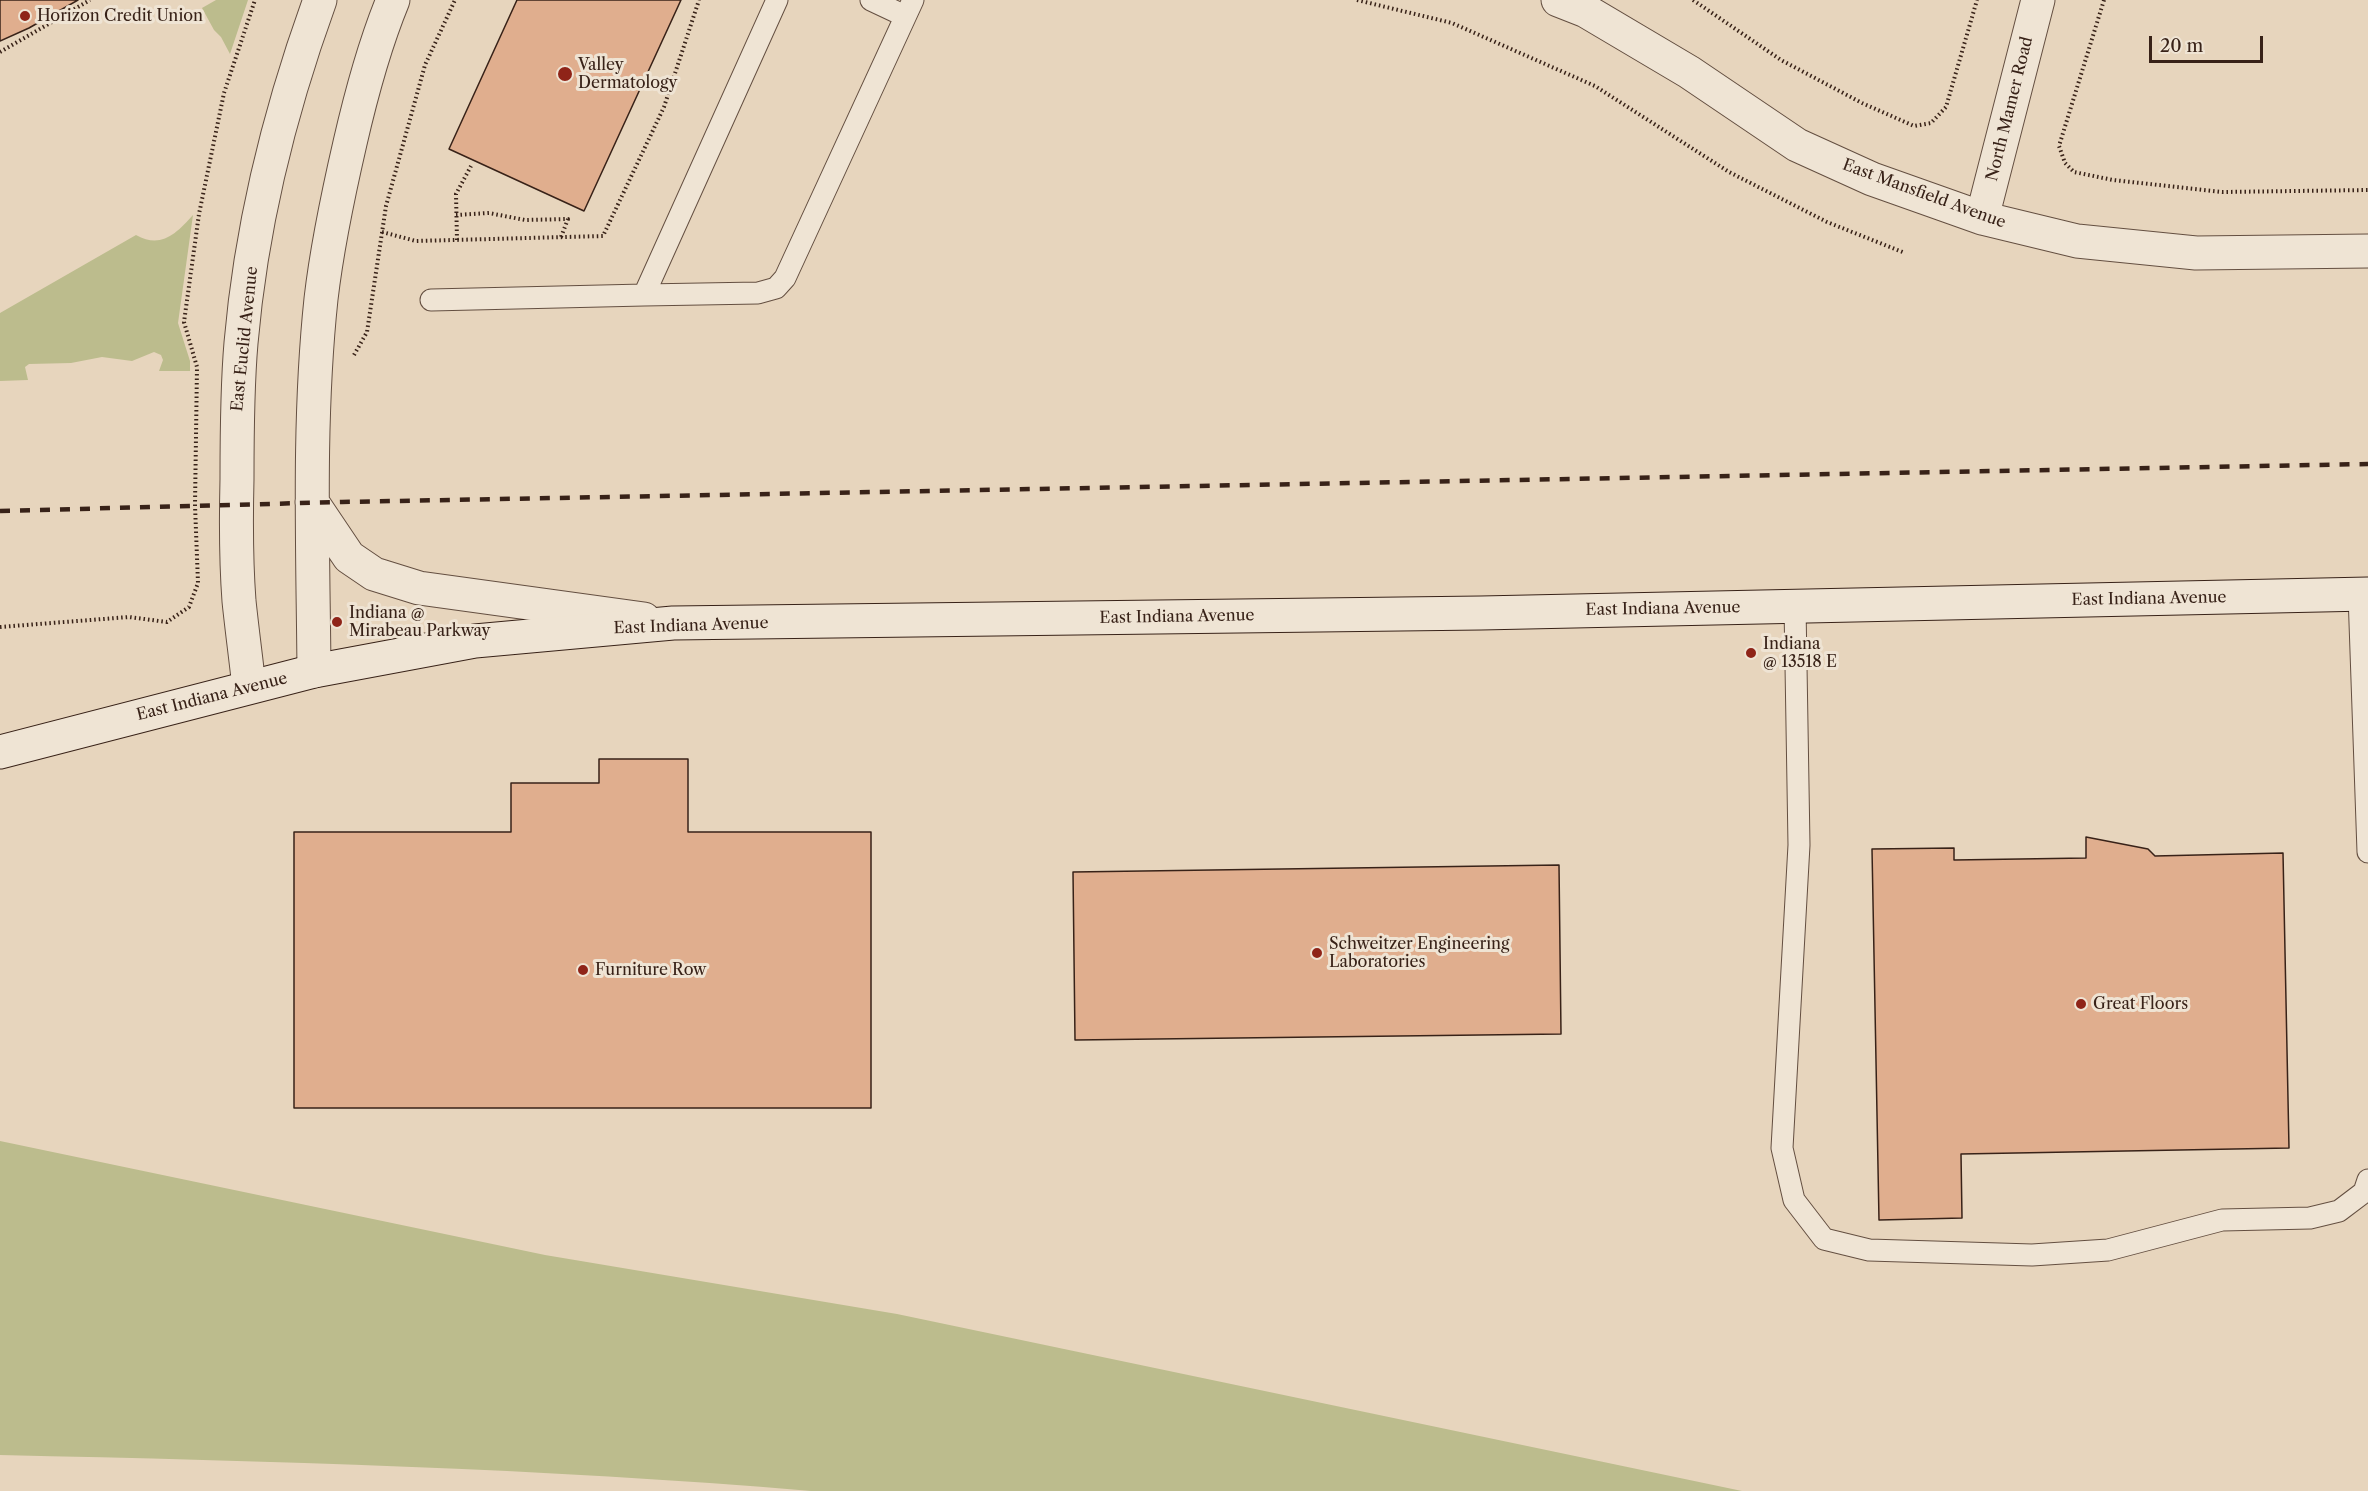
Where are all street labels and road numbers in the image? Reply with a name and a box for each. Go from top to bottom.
street label: North Mamer Road [1983,35,2037,183]
street label: East Mansfield Avenue [1840,155,2008,233]
street label: East Euclid Avenue [228,265,262,413]
street label: East Indiana Avenue [2071,588,2227,610]
street label: East Indiana Avenue [1585,598,1741,620]
street label: East Indiana Avenue [1099,606,1255,628]
street label: East Indiana Avenue [613,614,769,638]
street label: East Indiana Avenue [135,669,289,725]

